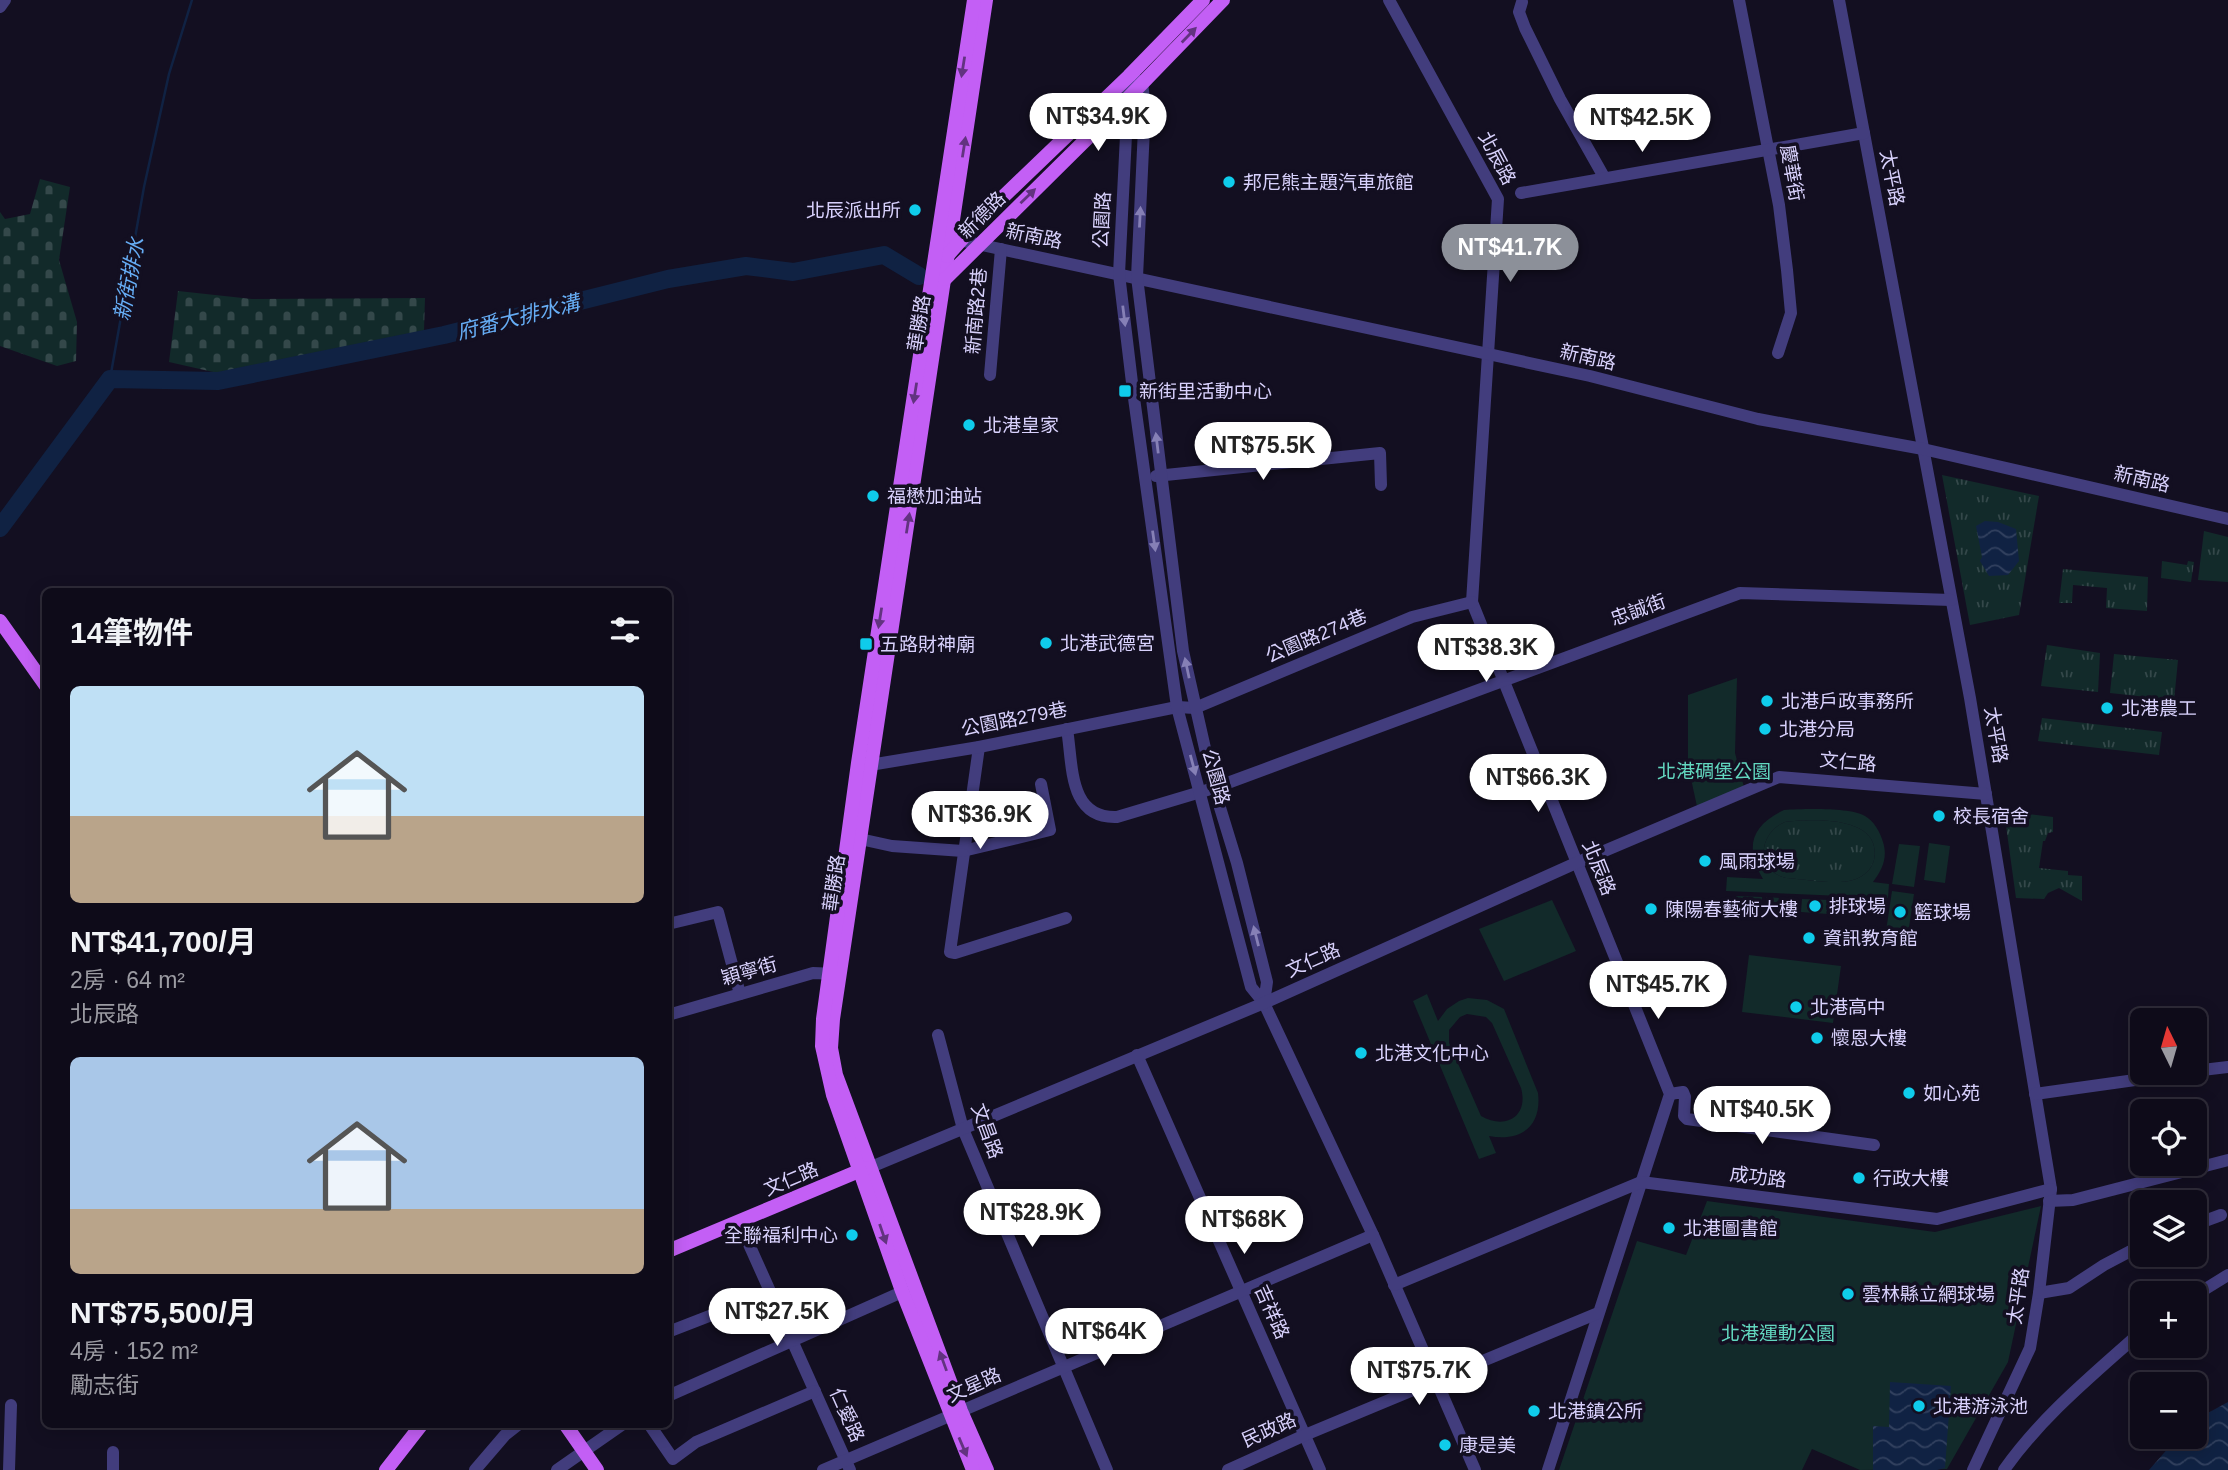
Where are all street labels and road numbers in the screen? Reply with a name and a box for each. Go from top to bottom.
street label: 北辰路 [1474,128,1520,188]
street label: 慶華街 [1777,143,1807,203]
street label: 太平路 [1876,148,1908,208]
street label: 新德路 [954,187,1010,243]
street label: 公園路 [1090,191,1114,249]
street label: 新南路 [1004,220,1064,252]
street label: 新南路2巷 [962,267,990,355]
street label: 華勝路 [904,293,934,353]
street label: 新南路 [1558,340,1618,374]
street label: 新南路 [2112,462,2172,496]
street label: 忠誠街 [1608,590,1668,630]
street label: 公園路274巷 [1262,605,1370,667]
street label: 公園路279巷 [959,698,1069,740]
street label: 太平路 [1981,705,2011,765]
street label: 公園路 [1198,747,1234,807]
street label: 文仁路 [1819,749,1877,775]
street label: 北辰路 [1579,838,1619,898]
street label: 華勝路 [820,853,848,913]
street label: 文仁路 [1283,939,1343,981]
street label: 穎寧街 [719,953,779,989]
street label: 文昌路 [967,1101,1007,1161]
street label: 文仁路 [761,1158,821,1200]
street label: 成功路 [1728,1163,1788,1191]
street label: 太平路 [2004,1266,2032,1326]
street label: 吉祥路 [1251,1282,1293,1342]
street label: 文星路 [944,1364,1004,1406]
street label: 仁愛路 [826,1385,868,1445]
street label: 民政路 [1239,1409,1299,1451]

